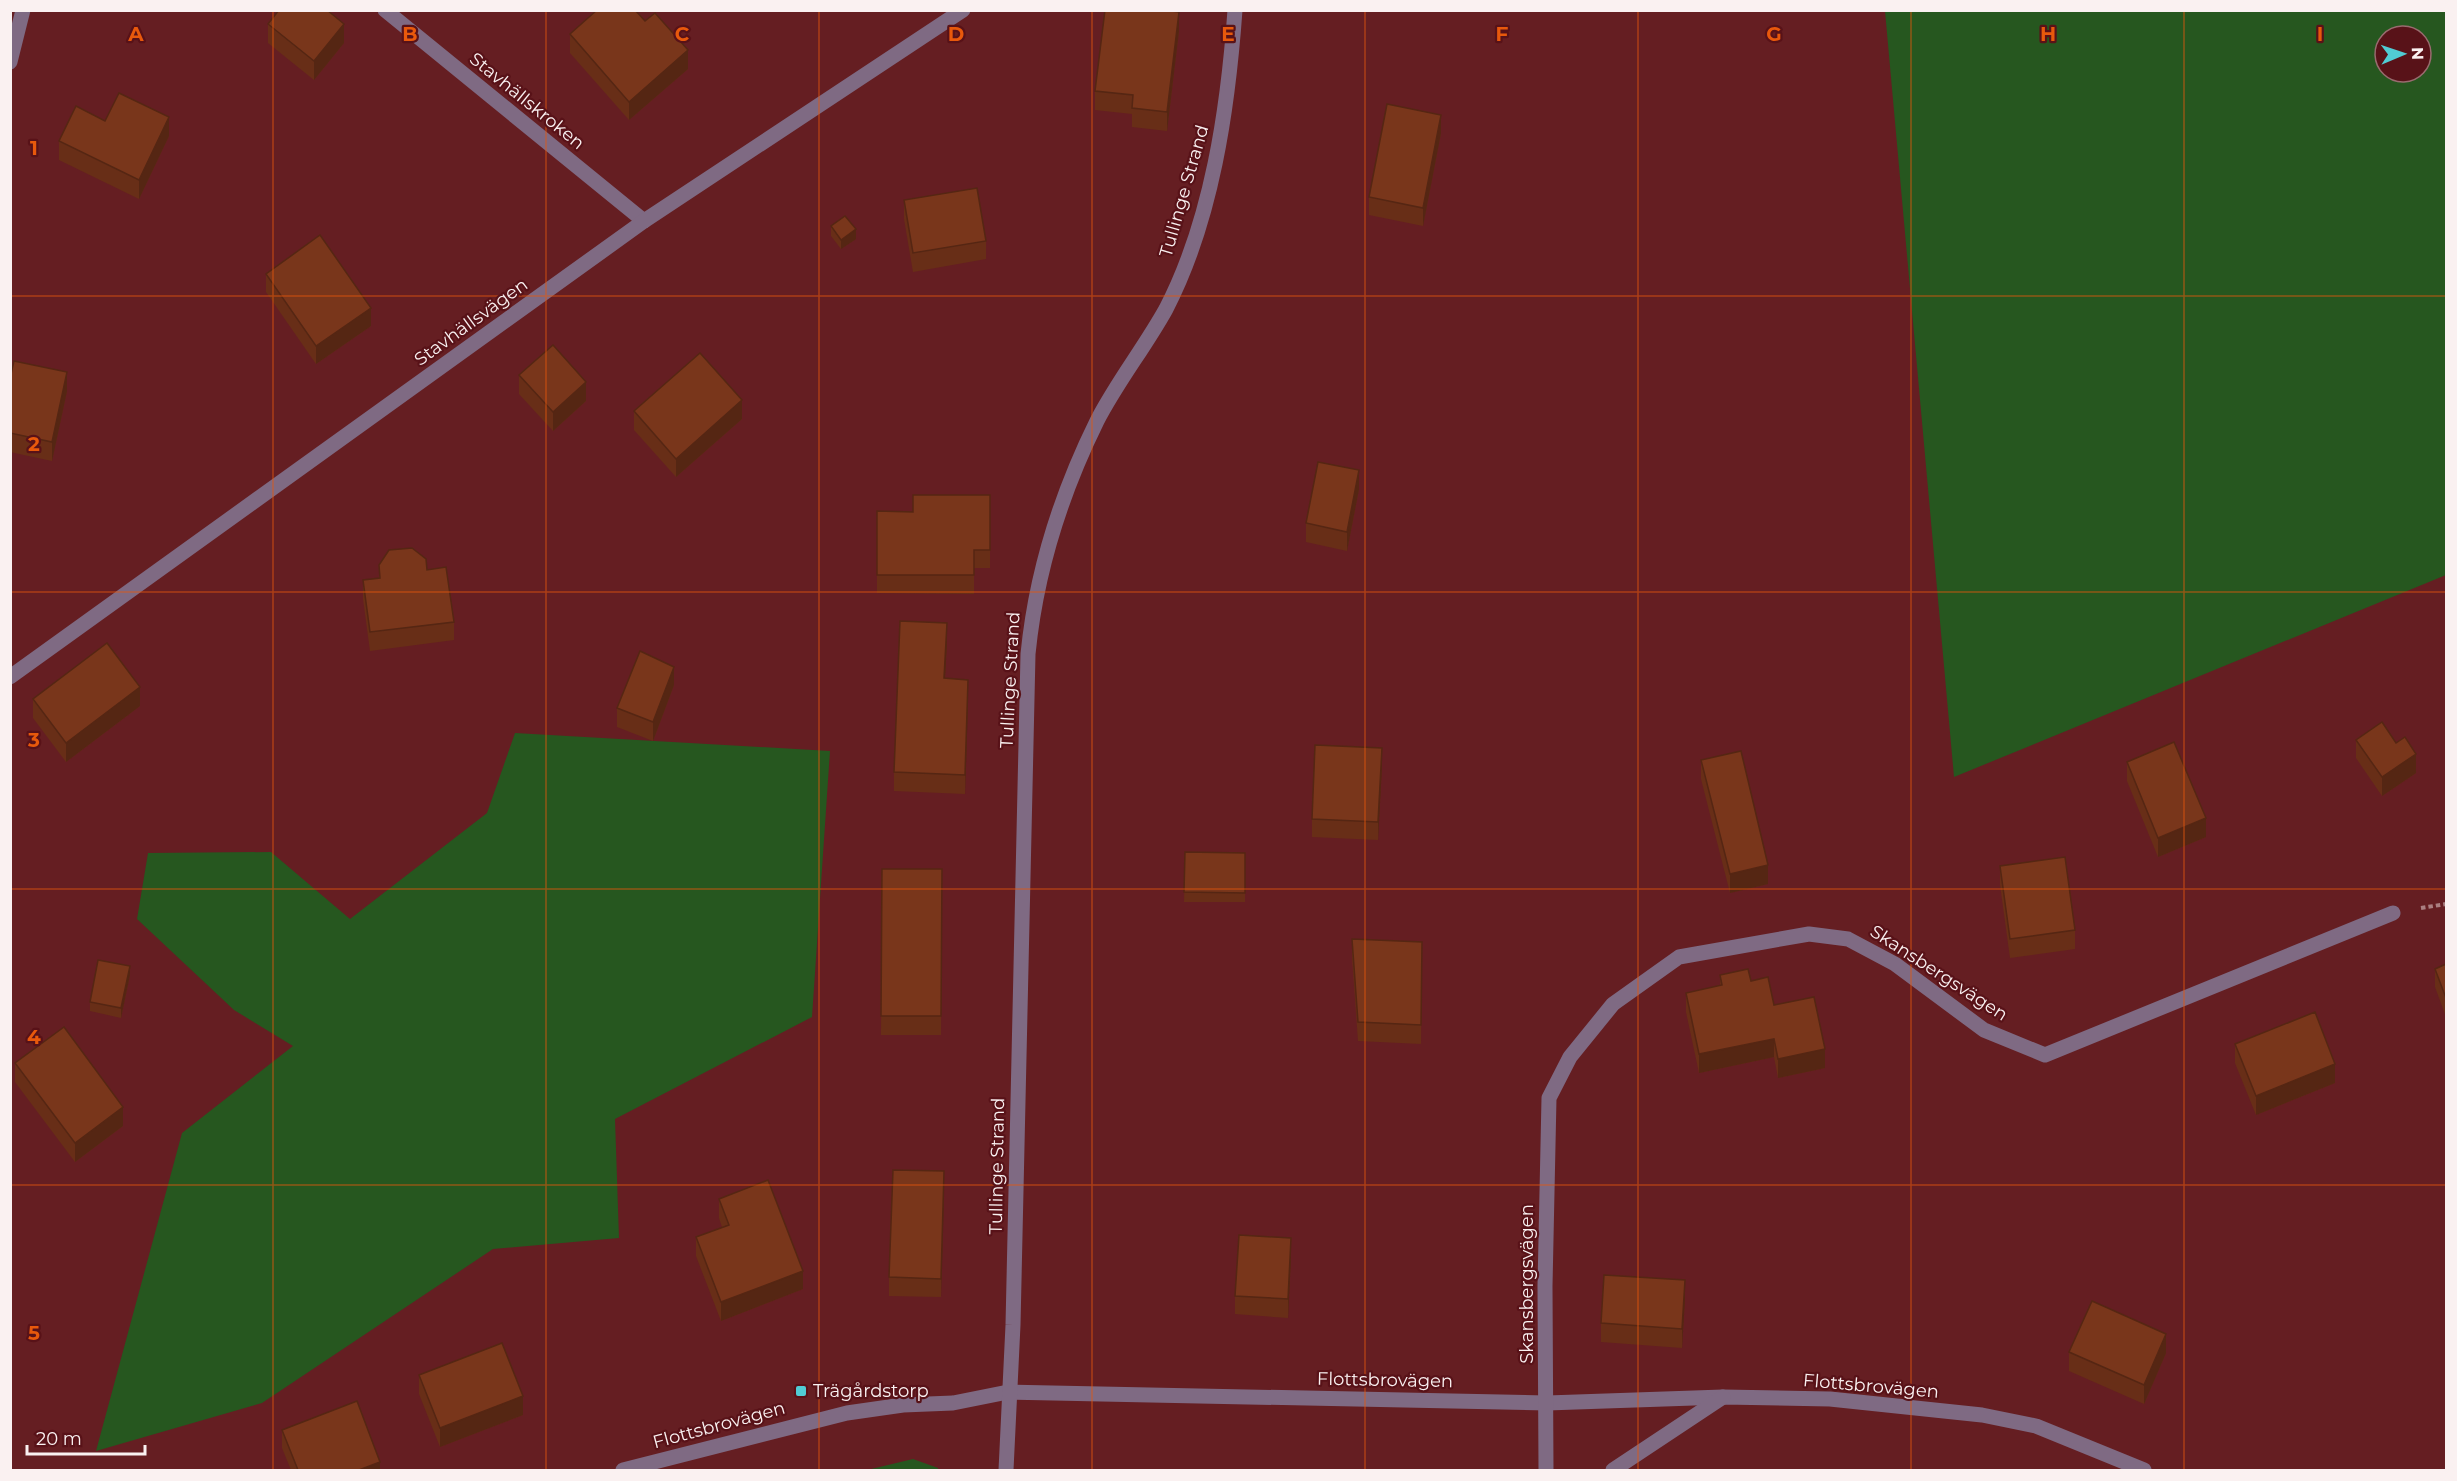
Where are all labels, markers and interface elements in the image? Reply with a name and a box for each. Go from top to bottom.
text: A [127,22,144,46]
text: B [402,22,418,46]
text: C [675,22,690,46]
text: D [948,22,964,46]
text: E [1221,22,1235,46]
text: F [1496,22,1509,46]
text: G [1766,22,1782,46]
text: H [2040,22,2056,46]
text: I [2317,22,2323,46]
north arrow [2373,24,2433,84]
text: N [2408,47,2427,60]
street label: Stavhällskroken [465,48,589,154]
street label: Tullinge Strand [1155,122,1213,260]
text: 1 [30,136,38,160]
street label: Stavhällsvägen [410,274,532,370]
text: 2 [28,432,40,456]
street label: Tullinge Strand [995,611,1025,749]
text: 3 [27,728,40,752]
street label: Skansbergsvägen [1866,920,2012,1026]
text: 4 [27,1025,41,1049]
street label: Tullinge Strand [985,1097,1009,1235]
street label: Skansbergsvägen [1516,1204,1538,1364]
text: 5 [28,1321,40,1345]
street label: Flottsbrovägen [1317,1368,1453,1392]
street label: Flottsbrovägen [1802,1369,1940,1403]
place label: Trägårdstorp [813,1380,929,1402]
marker: Trägårdstorp [794,1384,808,1398]
street label: Flottsbrovägen [650,1397,788,1453]
scale bar [27,1418,146,1456]
text: 20 m [36,1428,82,1450]

